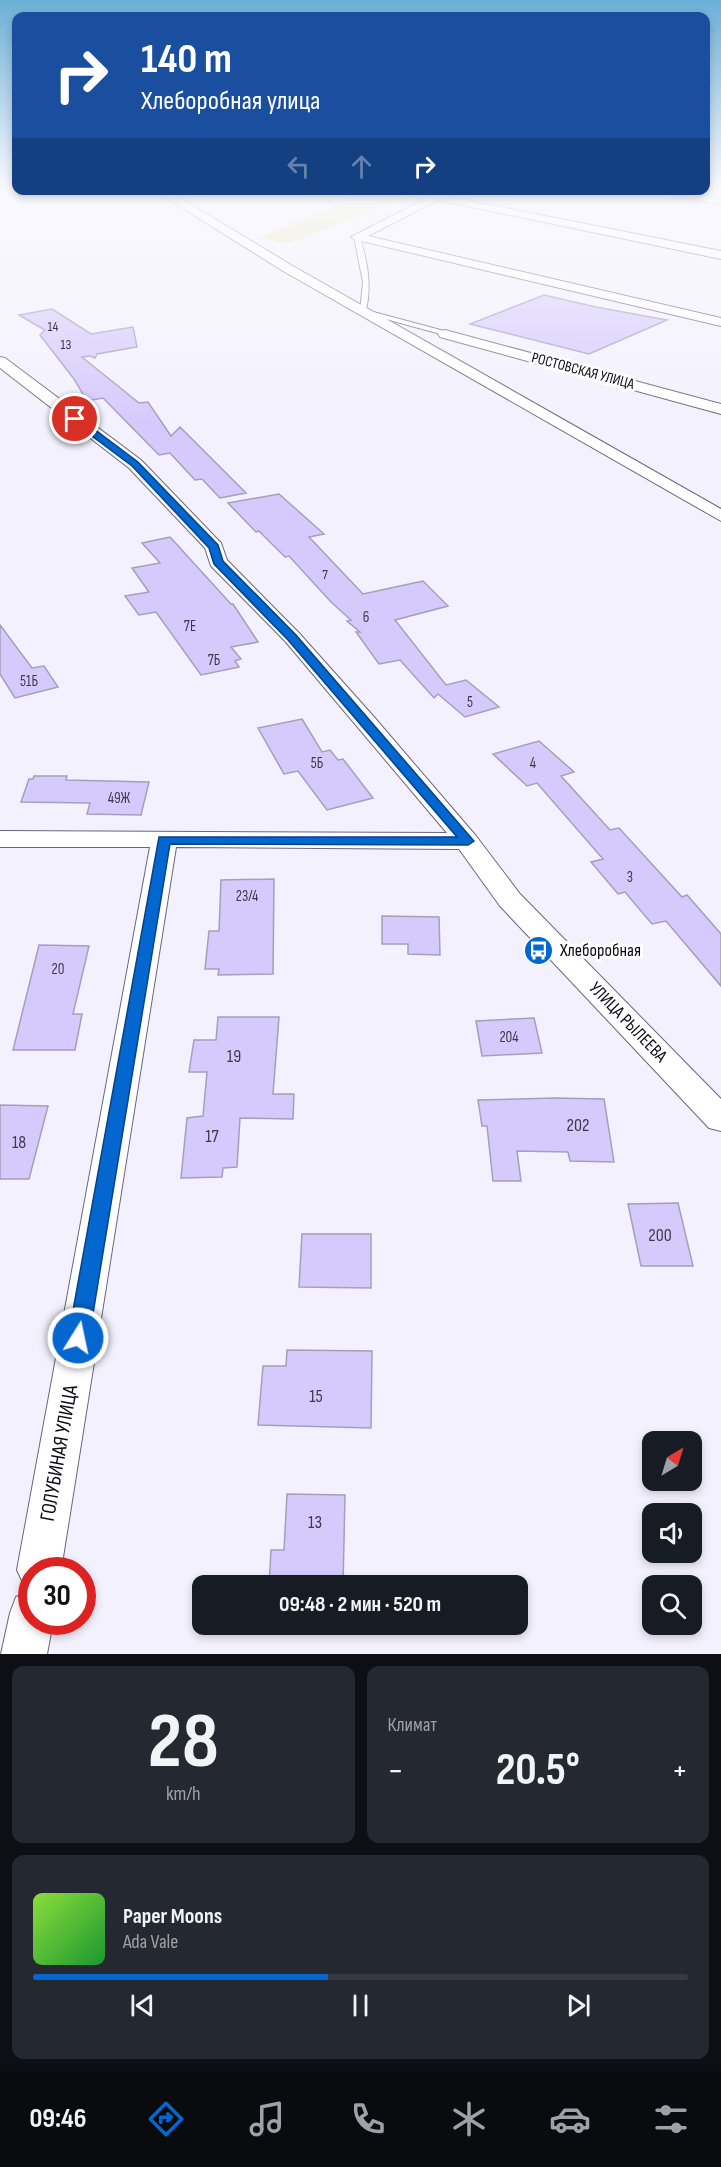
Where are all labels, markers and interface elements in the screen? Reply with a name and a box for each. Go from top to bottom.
text: 140 m [141,34,232,85]
icon: right [42,36,120,114]
text: Хлеборобная улица [141,85,320,117]
icon: left [282,150,315,183]
icon: ahead [345,150,378,183]
icon: right [408,150,441,183]
house number: 14 [48,318,59,335]
house number: 13 [61,336,72,353]
street label: РОСТОВСКАЯ УЛИЦА [530,348,637,394]
pin [49,393,100,444]
icon: arrive [58,402,91,435]
house number: 7 [322,566,328,583]
house number: 6 [363,608,369,627]
house number: 7Е [184,617,196,636]
house number: 7Б [208,651,221,670]
house number: 51Б [20,672,38,691]
house number: 5 [467,693,473,712]
house number: 5Б [311,754,324,773]
house number: 4 [530,754,536,773]
house number: 49Ж [108,789,131,808]
house number: 3 [627,868,633,887]
house number: 23/4 [236,887,258,906]
bus stop icon: Хлеборобная [523,934,555,966]
place label: Хлеборобная [559,940,641,961]
house number: 20 [52,960,64,979]
street label: УЛИЦА РЫЛЕЕВА [585,978,672,1067]
house number: 204 [499,1028,519,1047]
house number: 19 [227,1046,241,1067]
house number: 202 [567,1115,589,1136]
house number: 17 [205,1126,220,1147]
house number: 18 [12,1132,26,1153]
house number: 200 [648,1225,672,1246]
position arrow [46,1306,110,1370]
street label: ГОЛУБИНАЯ УЛИЦА [35,1382,83,1523]
house number: 15 [309,1386,323,1407]
north arrow [642,1431,702,1491]
map controls [642,1431,702,1635]
button: sound [642,1503,702,1563]
house number: 13 [308,1512,322,1533]
speed limit sign: 30 [18,1557,96,1635]
button: search [642,1575,702,1635]
text: 09:48 · 2 мин · 520 m [279,1591,441,1618]
text: 28 [148,1696,219,1789]
text: Климат [388,1713,437,1737]
text: 20.5° [496,1743,580,1798]
text: − [388,1751,404,1791]
text: + [672,1751,688,1791]
text: km/h [166,1782,201,1806]
text: Paper Moons [123,1903,222,1930]
text: Ada Vale [123,1930,178,1954]
icon: previous [126,1989,159,2022]
icon: pause [344,1989,377,2022]
icon: next [562,1989,595,2022]
icon: directions [145,2098,187,2140]
icon: music [246,2098,288,2140]
icon: phone [347,2098,389,2140]
icon: climate [448,2098,490,2140]
icon: car [549,2098,591,2140]
icon: filters [650,2098,692,2140]
text: 09:46 [29,2103,86,2135]

